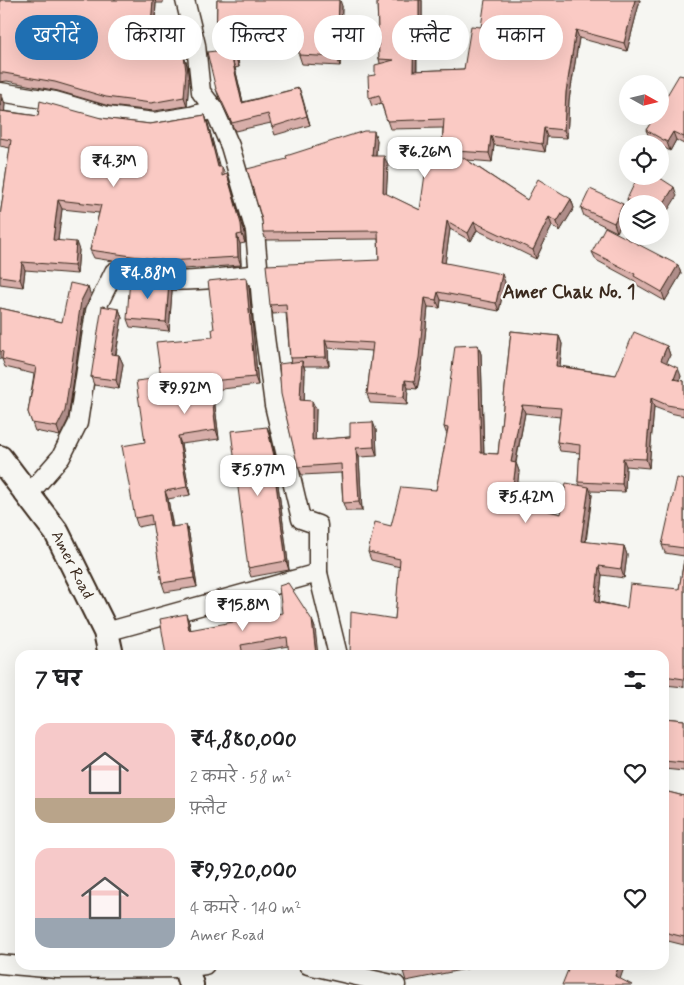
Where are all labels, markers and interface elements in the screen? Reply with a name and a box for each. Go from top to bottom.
chip: खरीदें [15,15,98,60]
chip: किराया [108,15,202,60]
chip: फ़िल्टर [212,15,304,60]
chip: नया [314,15,382,60]
chip: फ़्लैट [392,15,469,60]
chip: मकान [479,15,563,60]
north arrow [619,75,669,125]
map controls [619,75,669,245]
button: locate [619,135,669,185]
pin: ₹6.26M [384,136,466,179]
text: ₹6.26M [398,142,452,163]
pin: ₹4.3M [79,146,149,188]
text: ₹4.3M [92,151,136,172]
button: layers [619,195,669,245]
pin: ₹4.88M [107,258,189,300]
text: ₹4.88M [120,263,176,284]
district label: Amer Chak No. 1 [503,280,635,305]
pin: ₹9.92M [144,372,226,415]
text: ₹9.92M [159,378,211,399]
pin: ₹5.97M [217,454,299,497]
text: ₹5.97M [231,460,285,481]
pin: ₹5.42M [485,482,567,524]
text: ₹5.42M [498,487,554,508]
street label: Amer Road [46,527,98,603]
pin: ₹15.8M [202,590,284,632]
text: ₹15.8M [216,595,270,616]
text: 7 घर [35,666,81,694]
icon: filters [621,666,649,694]
text: ₹4,880,000 [190,726,297,754]
icon: home [75,743,135,803]
icon: heart [621,759,649,787]
text: 2 कमरे · 58 m² [190,767,292,788]
text: फ़्लैट [190,799,226,820]
text: ₹9,920,000 [190,857,297,885]
icon: home [75,868,135,928]
icon: heart [621,884,649,912]
text: 4 कमरे · 140 m² [190,898,301,919]
text: Amer Road [190,925,264,946]

